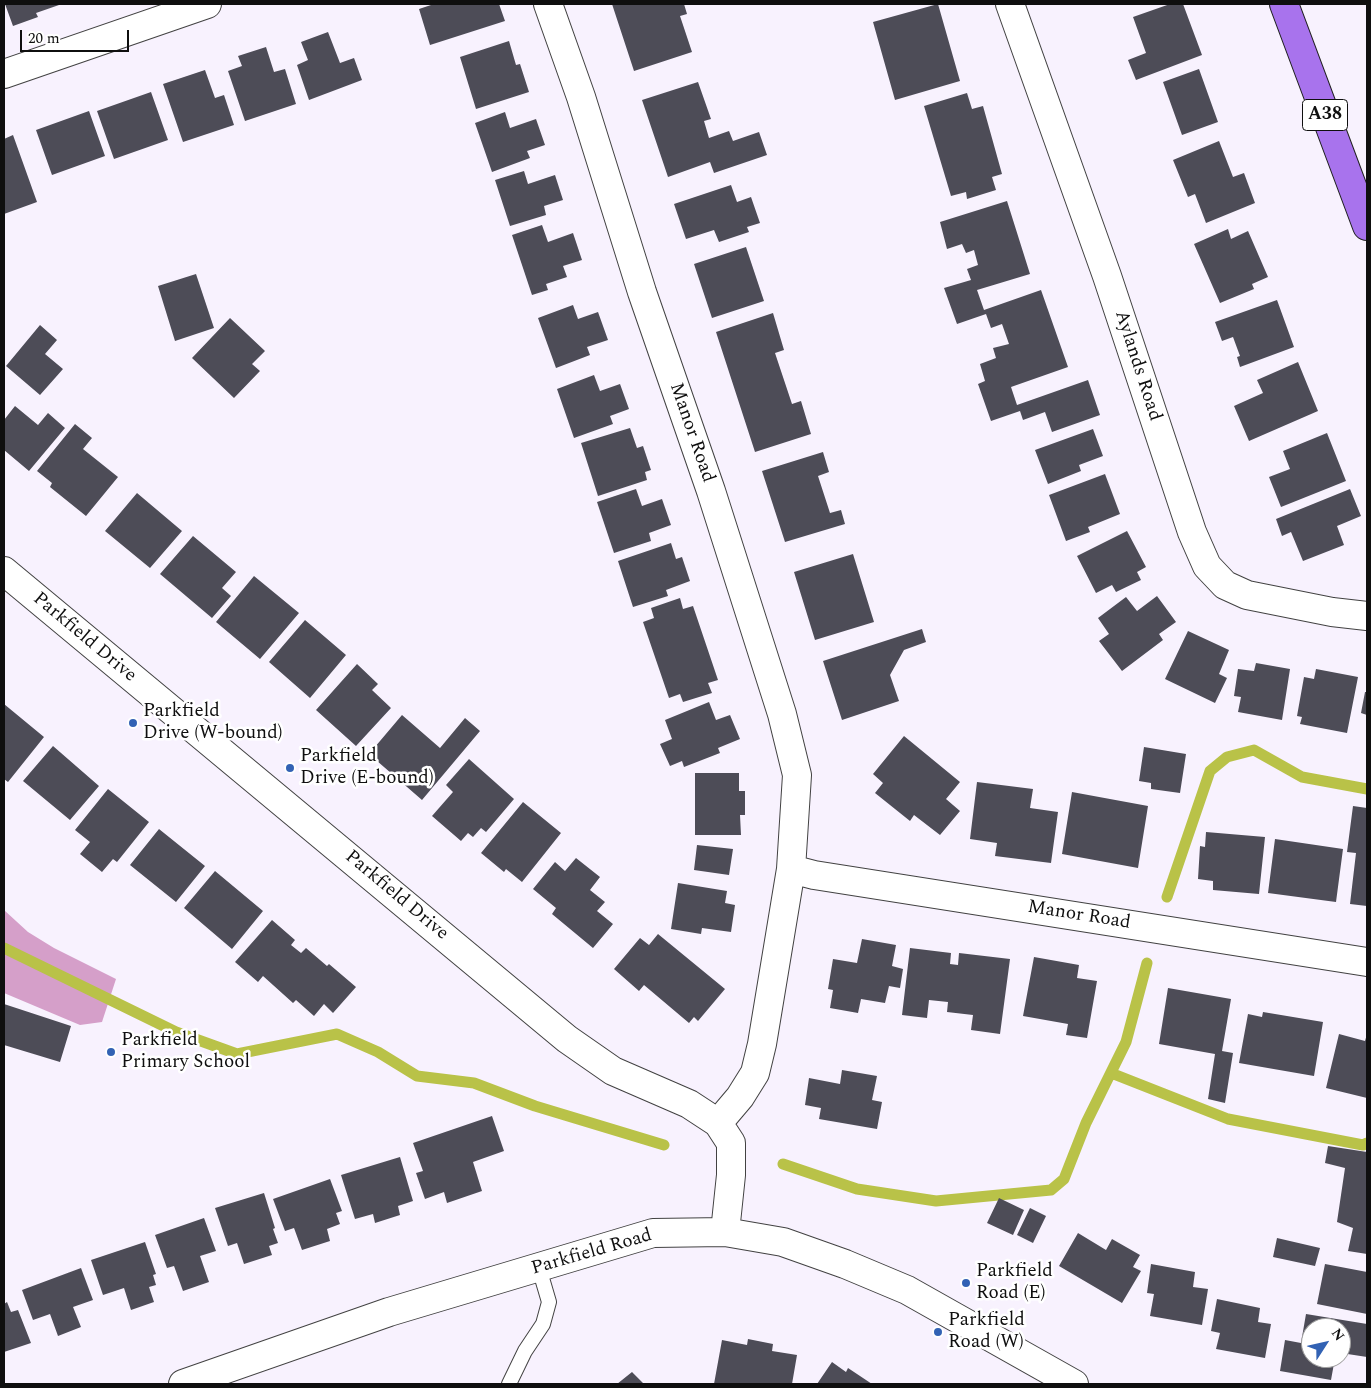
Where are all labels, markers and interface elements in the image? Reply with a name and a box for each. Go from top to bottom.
scale bar [22,20,131,52]
text: 20 m [28,27,60,50]
road number: A38 [1302,100,1348,130]
street label: Aylands Road [1108,308,1166,424]
street label: Manor Road [663,380,719,486]
street label: Parkfield Drive [28,588,140,688]
place label: Parkfield Drive (W-bound) [143,701,282,745]
marker: Parkfield Drive (W-bound) [127,717,139,729]
place label: Parkfield Drive (E-bound) [300,746,434,790]
marker: Parkfield Drive (E-bound) [284,762,296,774]
street label: Parkfield Drive [340,846,452,946]
street label: Manor Road [1026,897,1132,935]
place label: Parkfield Primary School [121,1030,250,1074]
marker: Parkfield Primary School [105,1046,117,1058]
street label: Parkfield Road [529,1225,655,1281]
place label: Parkfield Road (E) [976,1261,1053,1305]
marker: Parkfield Road (E) [960,1277,972,1289]
place label: Parkfield Road (W) [948,1310,1025,1354]
north arrow [1301,1318,1351,1368]
text: N [1326,1324,1350,1345]
marker: Parkfield Road (W) [932,1326,944,1338]

